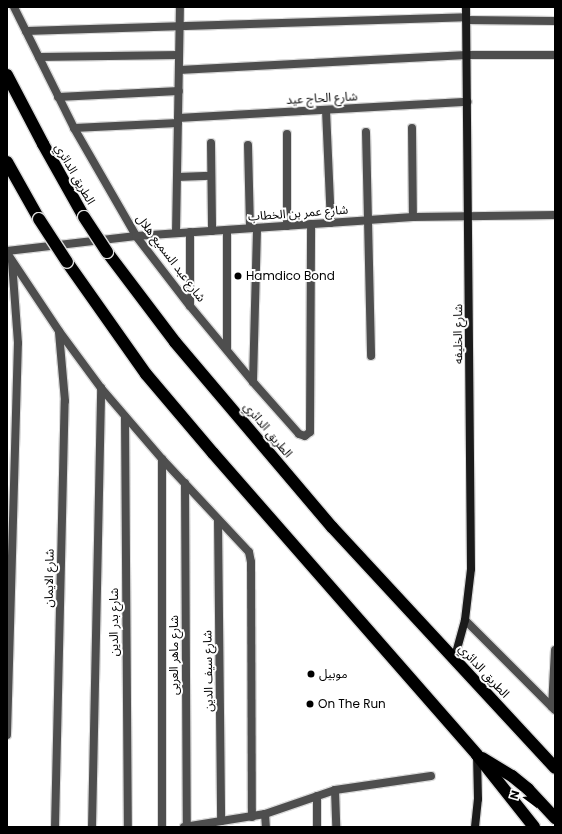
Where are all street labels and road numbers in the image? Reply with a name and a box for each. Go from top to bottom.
street label: شارع الحاج عيد [286,89,358,107]
street label: الطريق الدائري [52,141,98,207]
street label: شارع عمر بن الخطاب [247,202,349,224]
street label: شارع عبد السميع هلال [133,211,209,305]
street label: شارع الخليفه [451,304,465,364]
street label: الطريق الدائري [241,399,295,461]
street label: شارع الايمان [41,549,57,607]
street label: شارع بدر الدين [107,588,121,656]
street label: شارع ماهر العربى [167,615,181,695]
street label: شارع سيف الدين [200,630,216,712]
street label: الطريق الدائري [456,641,512,701]

